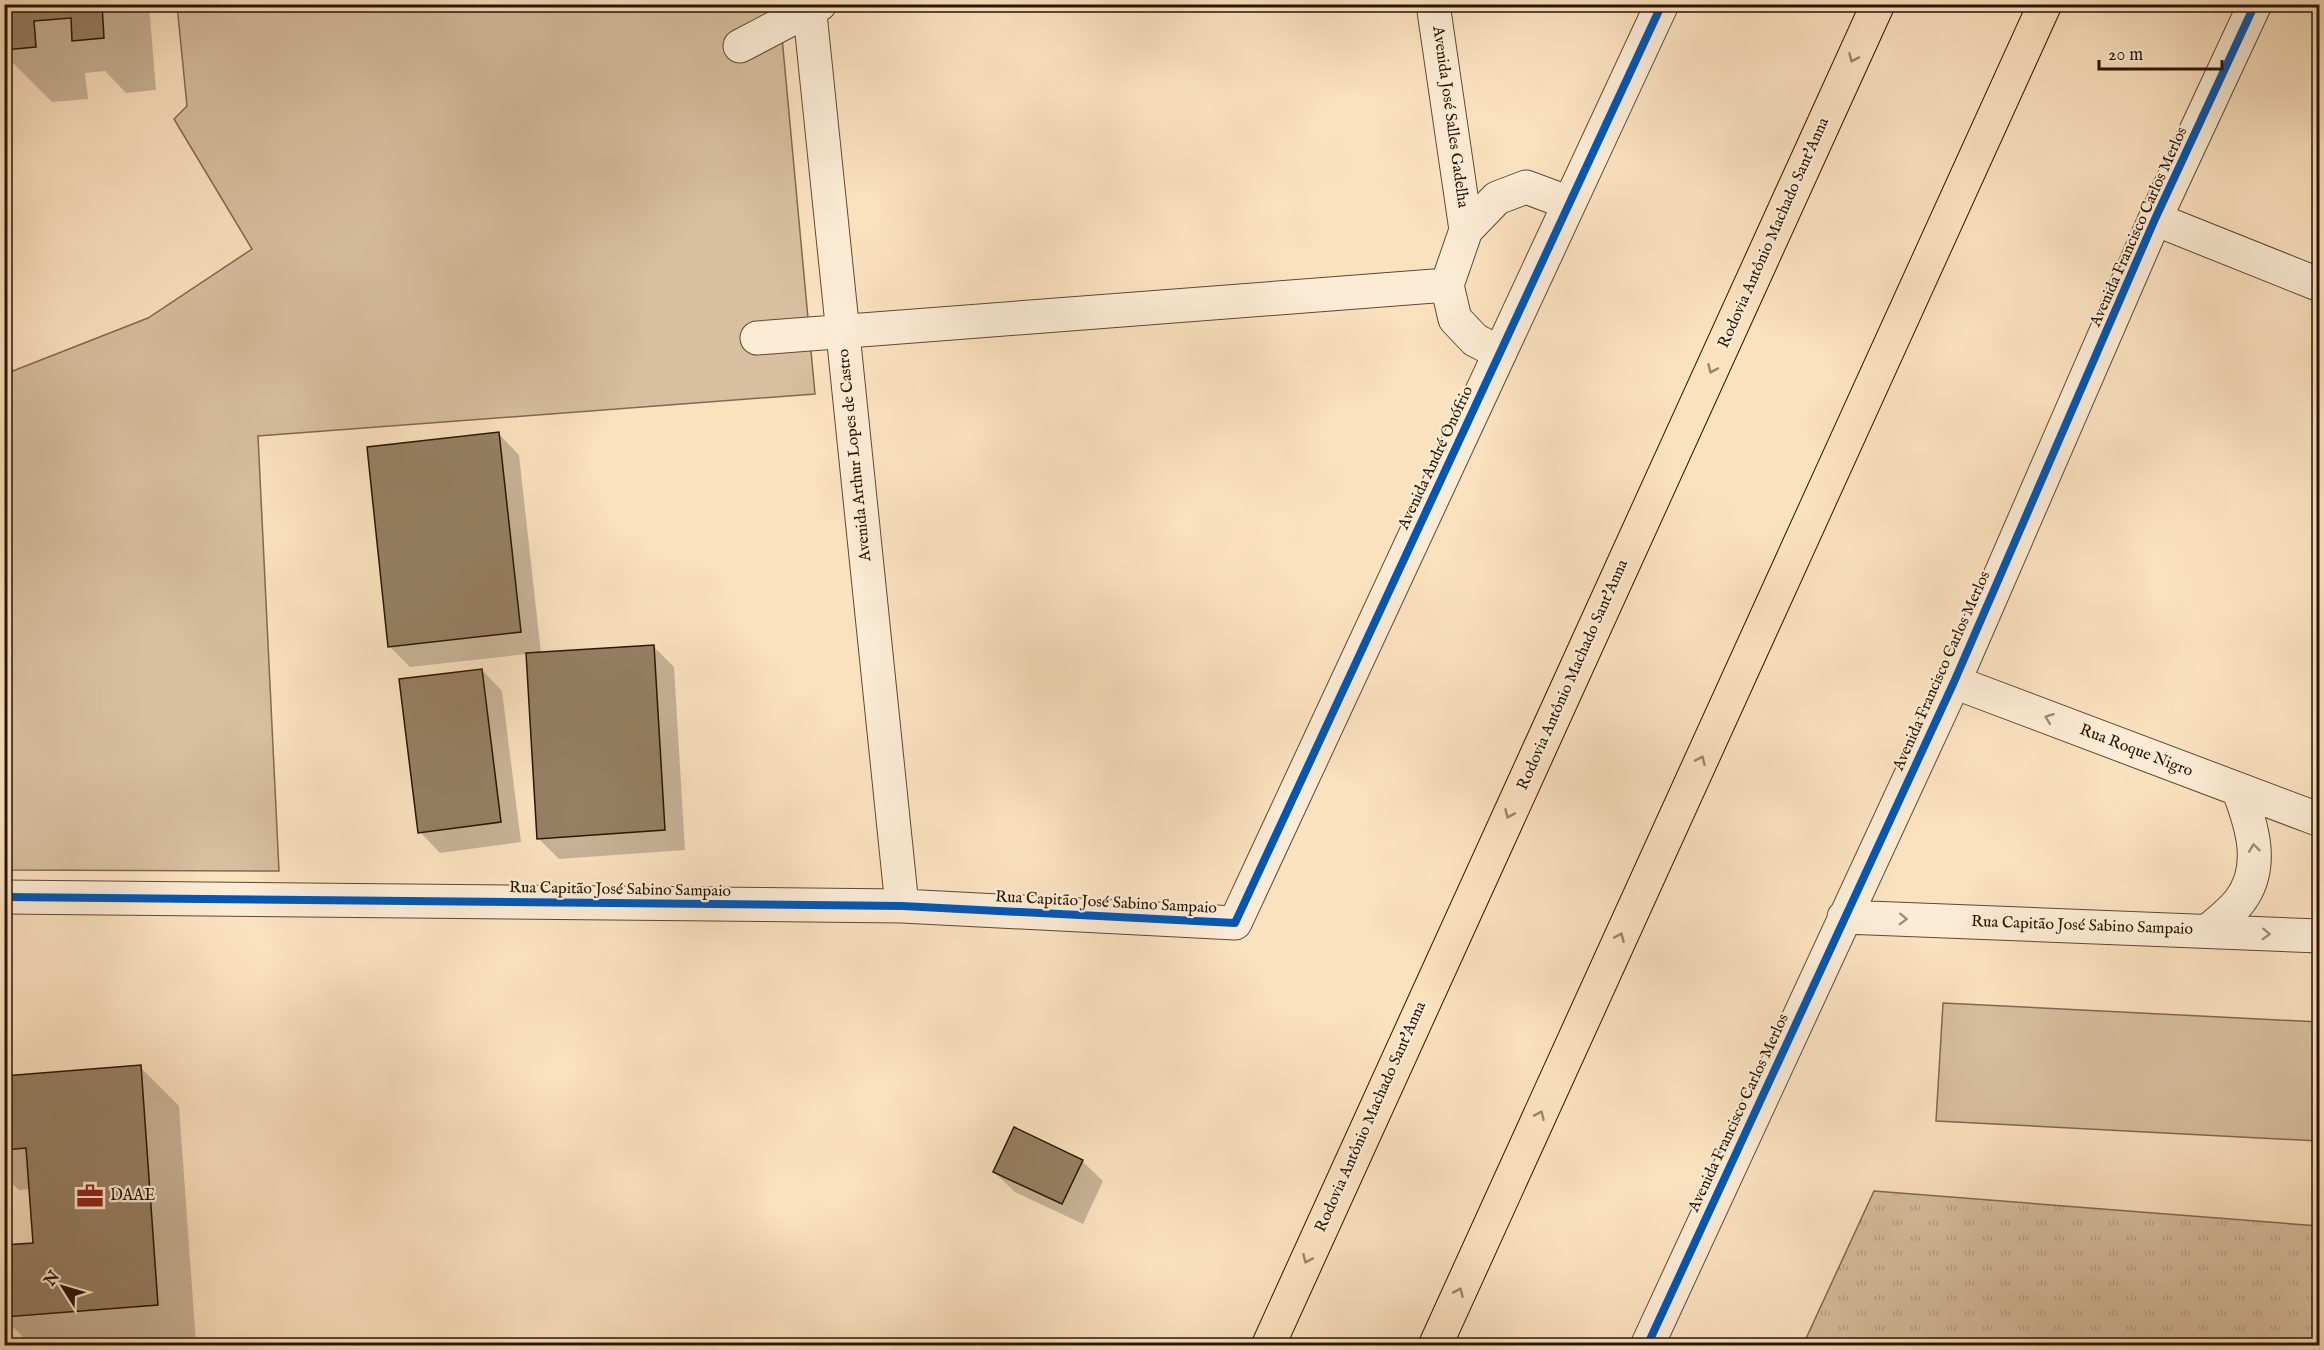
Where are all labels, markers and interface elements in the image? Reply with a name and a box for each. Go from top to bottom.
street label: Avenida José Salles Gadelha [1427,24,1473,209]
scale bar [2099,33,2222,71]
text: 20 m [2108,44,2143,67]
one-way arrow [1849,51,1861,62]
street label: Rodovia Antônio Machado Sant'Anna [1714,115,1834,351]
street label: Avenida Francisco Carlos Merlos [2085,124,2192,331]
street label: Avenida Arthur Lopes de Castro [834,347,876,563]
one-way arrow [1707,363,1719,374]
street label: Avenida André Onófrio [1394,383,1478,534]
street label: Rodovia Antônio Machado Sant'Anna [1513,557,1633,793]
street label: Avenida Francisco Carlos Merlos [1888,568,1995,775]
one-way arrow [2044,712,2055,725]
street label: Rua Roque Nigro [2077,720,2196,782]
one-way arrow [1694,755,1706,766]
one-way arrow [1505,808,1517,819]
one-way arrow [2248,844,2261,853]
street label: Rua Capitão José Sabino Sampaio [509,878,732,902]
street label: Rua Capitão José Sabino Sampaio [995,887,1218,919]
street label: Rua Capitão José Sabino Sampaio [1971,912,2194,940]
one-way arrow [1898,913,1907,926]
one-way arrow [2261,927,2270,940]
one-way arrow [1613,933,1625,944]
street label: Rodovia Antônio Machado Sant'Anna [1311,999,1431,1235]
street label: Avenida Francisco Carlos Merlos [1684,1010,1794,1216]
one-way arrow [1532,1110,1544,1121]
office icon: DAAE [75,1181,105,1211]
place label: DAAE [110,1186,155,1206]
one-way arrow [1302,1253,1314,1264]
north arrow [33,1257,93,1317]
text: N [40,1268,65,1292]
one-way arrow [1452,1288,1464,1299]

